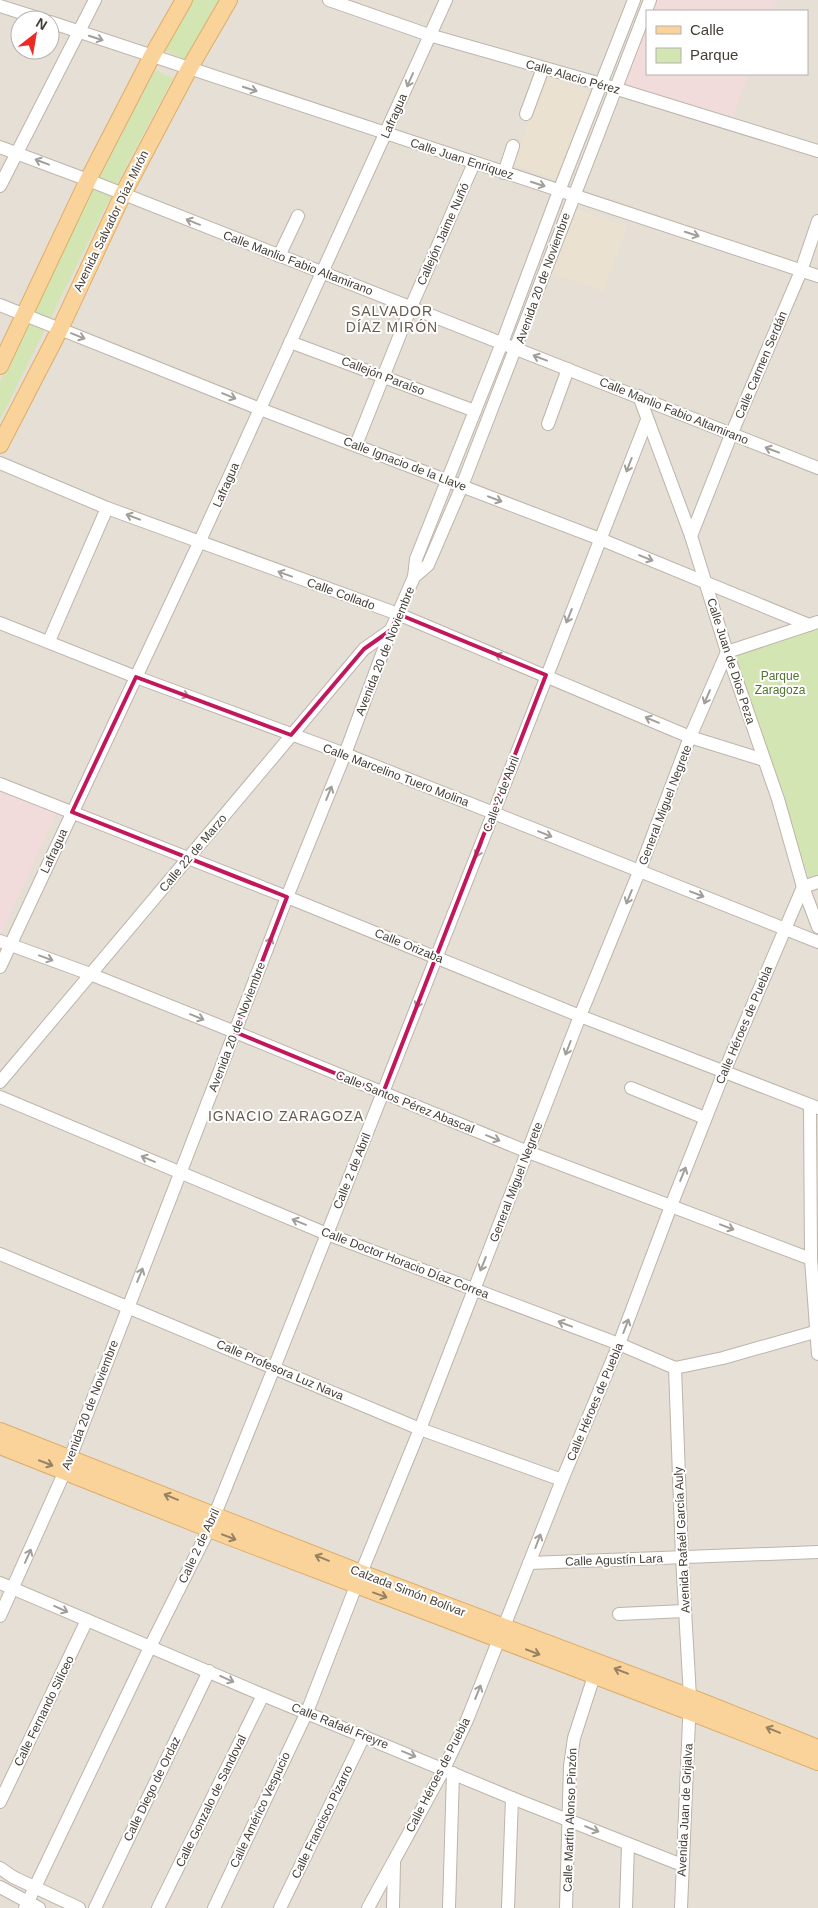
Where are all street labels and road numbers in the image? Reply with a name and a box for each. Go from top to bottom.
street label: Calle Alacio Pérez [524,57,622,97]
street label: Lafragua [378,91,410,140]
street label: Calle Juan Enríquez [408,136,516,182]
street label: Avenida Salvador Díaz Mirón [71,148,151,294]
street label: Callejón Jaime Nuñó [414,180,472,287]
street label: Avenida 20 de Noviembre [513,211,573,345]
street label: Calle Manlio Fabio Altamirano [221,228,375,298]
street label: Calle Carmen Serdán [732,309,790,421]
street label: Callejón Paraíso [339,354,427,398]
street label: Calle Manlio Fabio Altamirano [597,375,751,447]
street label: Calle Ignacio de la Llave [341,434,469,494]
street label: Lafragua [210,460,242,509]
street label: Calle Collado [305,575,377,613]
street label: Avenida 20 de Noviembre [353,584,417,718]
street label: Calle Juan de Dios Peza [704,596,758,726]
street label: Calle Marcelino Tuero Molina [321,741,471,809]
street label: General Miguel Negrete [636,743,694,867]
street label: Calle 2 de Abril [480,754,522,834]
street label: Calle 22 de Marzo [156,811,230,895]
street label: Lafragua [38,826,70,875]
street label: Calle Orizaba [373,926,446,966]
street label: Avenida 20 de Noviembre [206,960,268,1094]
street label: Calle Héroes de Puebla [713,964,775,1086]
street label: Calle Santos Pérez Abascal [334,1068,476,1136]
street label: General Miguel Negrete [487,1120,545,1244]
street label: Calle 2 de Abril [330,1131,374,1211]
street label: Calle Doctor Horacio Díaz Correa [319,1224,491,1302]
street label: Calle Profesora Luz Nava [214,1337,346,1403]
street label: Avenida 20 de Noviembre [59,1338,121,1472]
street label: Calle Héroes de Puebla [564,1341,626,1463]
street label: Avenida Rafaél García Auly [671,1466,693,1614]
street label: Calle 2 de Abril [176,1506,222,1586]
street label: Calle Agustín Lara [565,1551,664,1569]
street label: Calzada Simón Bolívar [349,1563,467,1619]
street label: Calle Fernando Silíceo [11,1653,77,1769]
street label: Calle Rafaél Freyre [289,1700,391,1752]
street label: Calle Héroes de Puebla [403,1715,473,1835]
street label: Calle Gonzalo de Sandoval [173,1733,249,1869]
street label: Calle Diego de Ordaz [121,1734,183,1844]
street label: Avenida Juan de Grijalva [675,1743,695,1877]
street label: Calle Martín Alonso Pinzón [560,1748,580,1892]
street label: Calle Américo Vespucio [227,1750,293,1870]
street label: Calle Francisco Pizarro [289,1763,356,1881]

